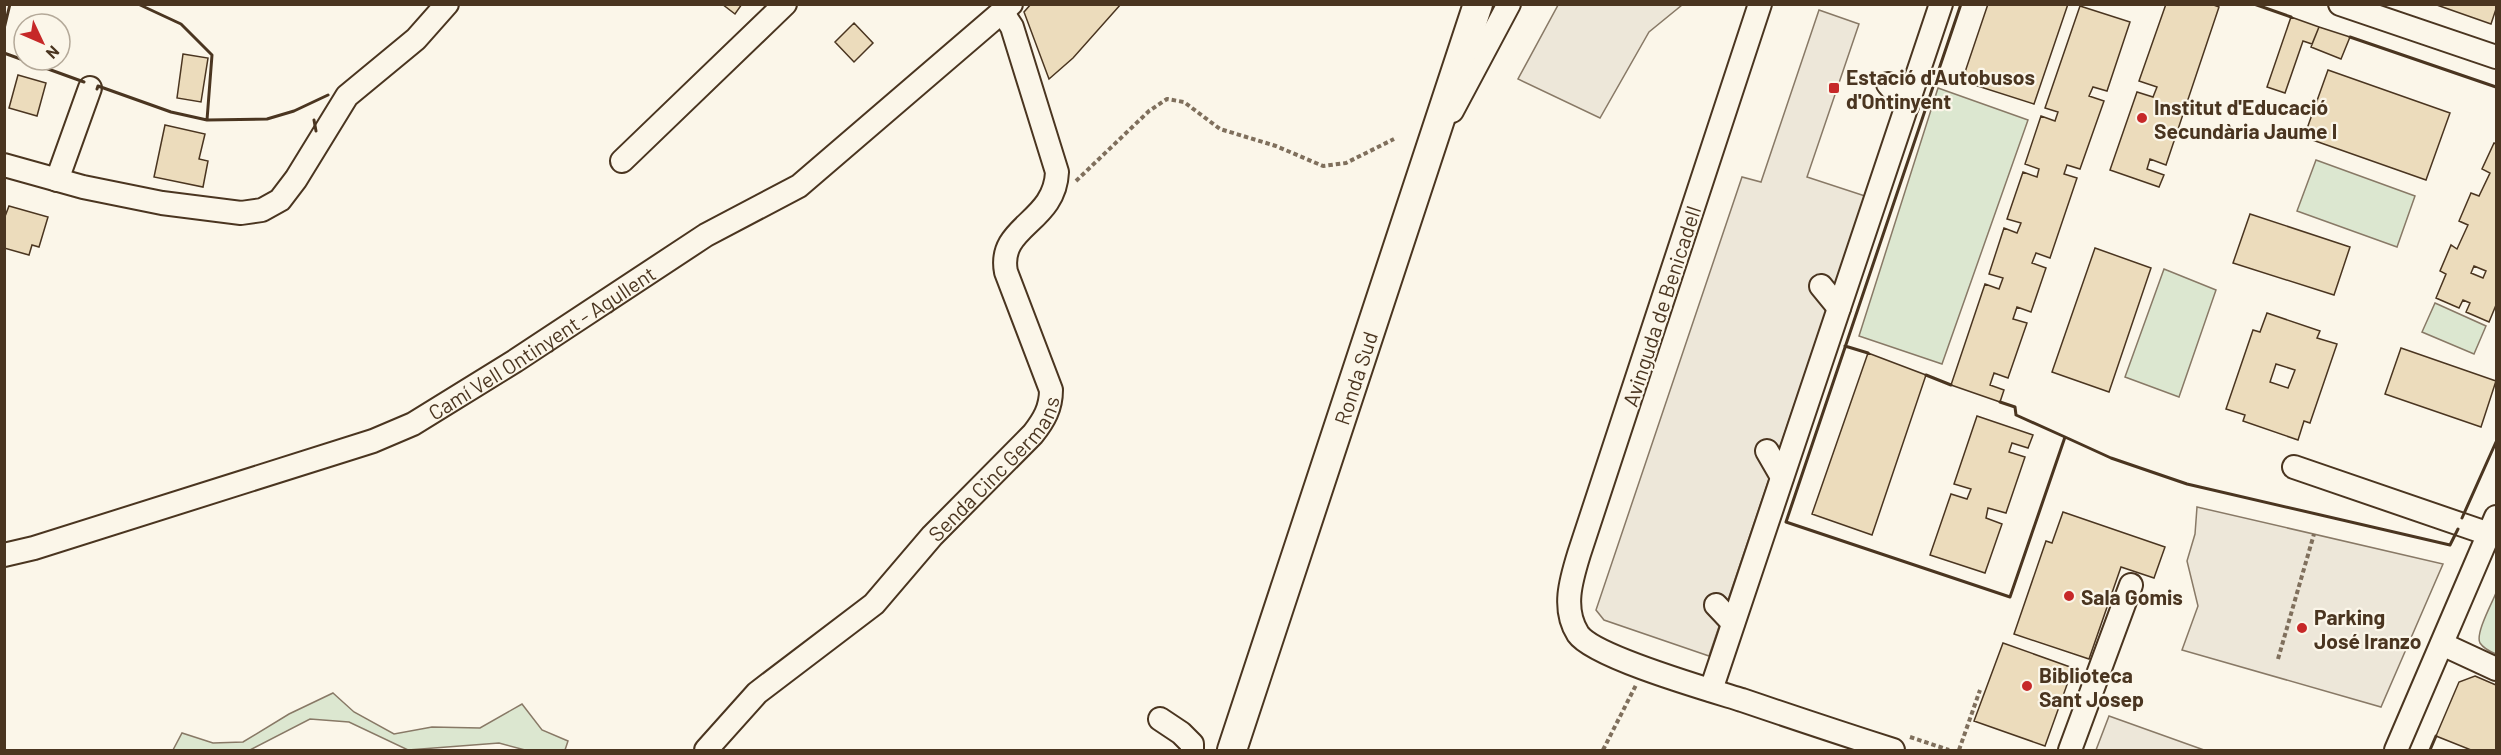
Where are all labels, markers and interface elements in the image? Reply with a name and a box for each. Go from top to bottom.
north arrow [12,12,72,72]
text: N [43,42,64,63]
place label: Estació d'Autobusos d'Ontinyent [1846,64,2035,113]
marker: Estació d'Autobusos d'Ontinyent [1827,81,1841,95]
place label: Institut d'Educació Secundària Jaume I [2154,94,2337,143]
marker: Institut d'Educació Secundària Jaume I [2135,111,2149,125]
street label: Avinguda de Benicadell [1617,202,1705,410]
street label: Camí Vell Ontinyent - Agullent [423,260,660,424]
street label: Ronda Sud [1328,328,1382,428]
street label: Senda Cinc Germans [922,394,1063,546]
place label: Sala Gomis [2081,584,2183,609]
marker: Sala Gomis [2062,589,2076,603]
place label: Parking José Iranzo [2314,604,2421,653]
marker: Parking José Iranzo [2295,621,2309,635]
place label: Biblioteca Sant Josep [2039,662,2144,711]
marker: Biblioteca Sant Josep [2020,679,2034,693]

